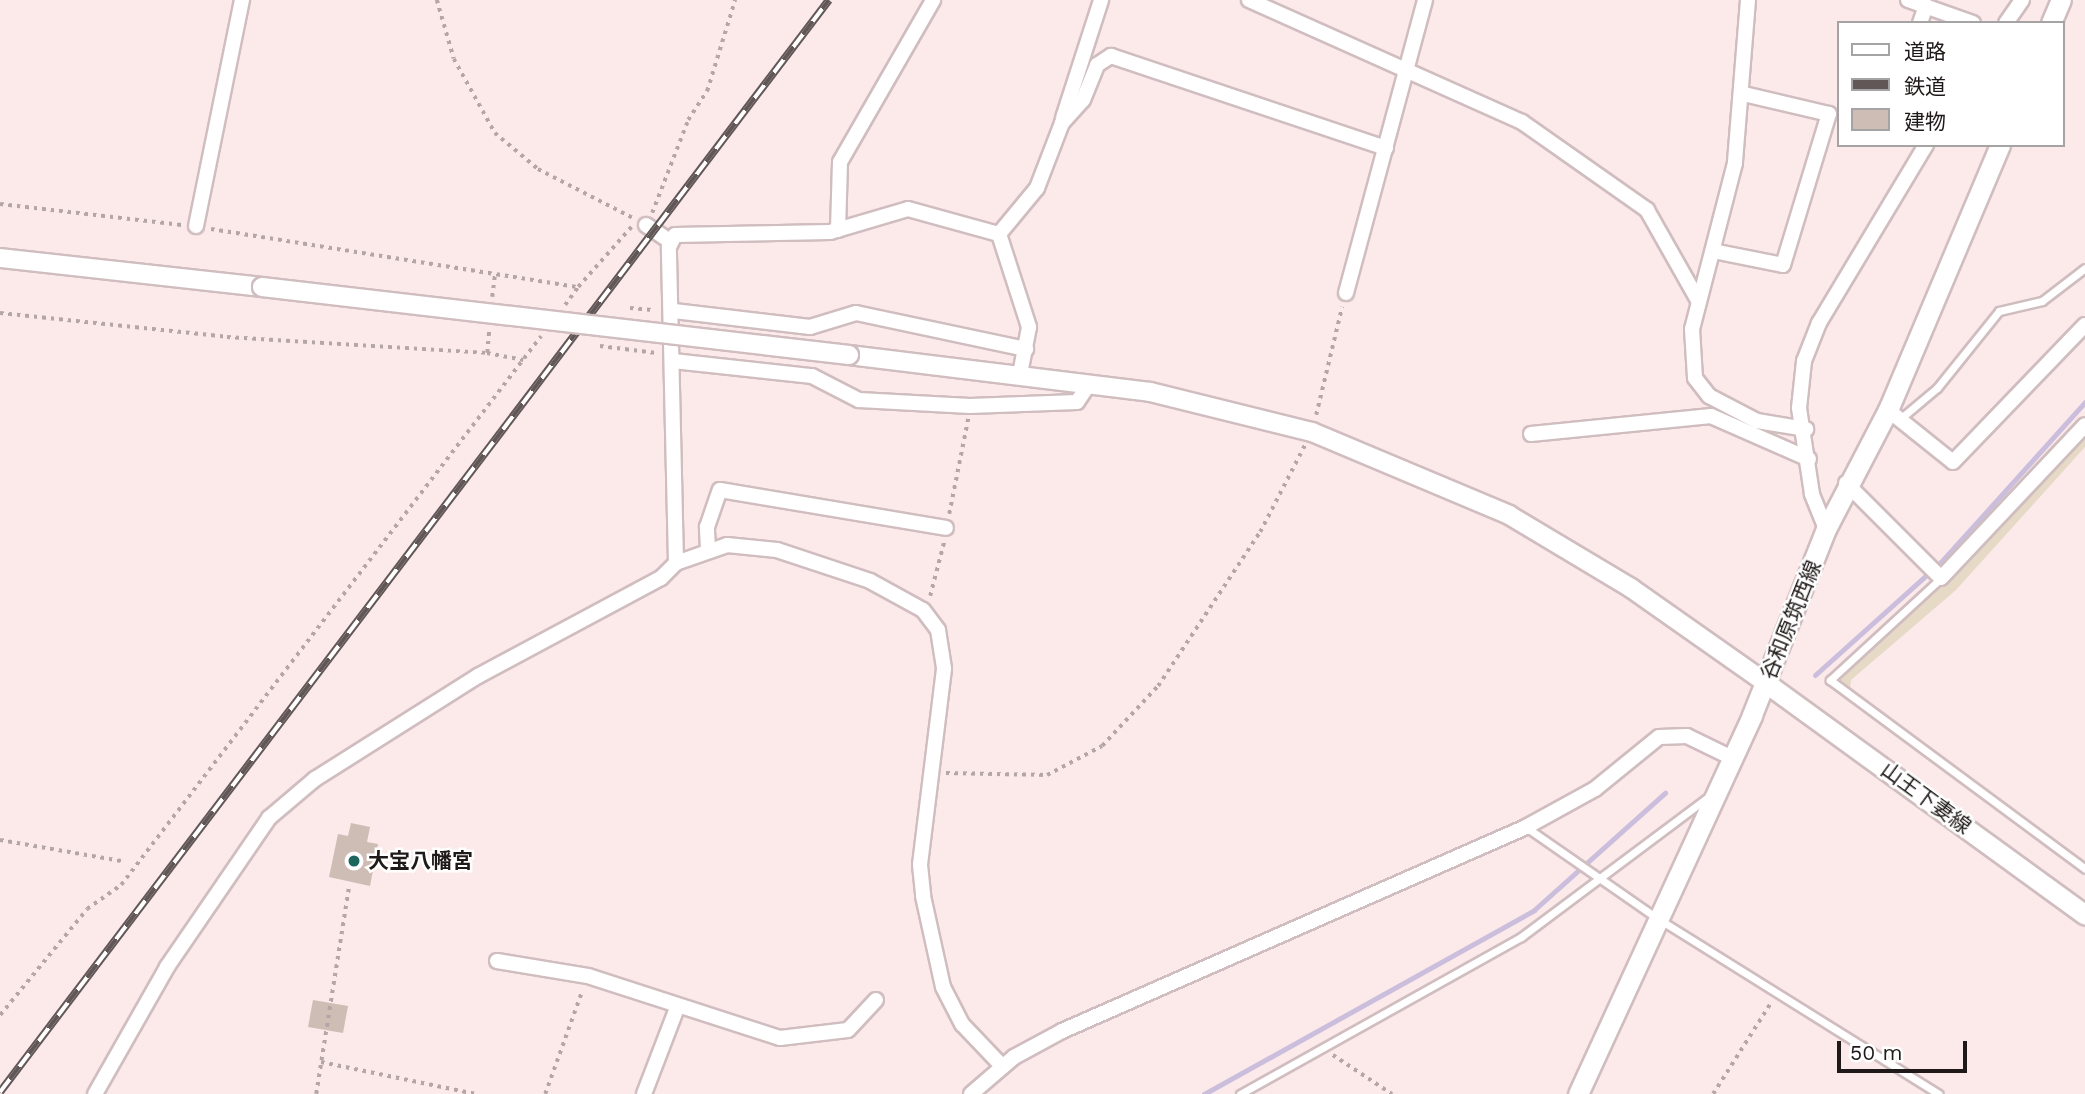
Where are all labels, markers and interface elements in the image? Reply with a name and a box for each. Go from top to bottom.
legend [1836,21,2064,147]
text: 道路 [1904,39,1946,64]
text: 鉄道 [1904,74,1946,99]
text: 建物 [1904,109,1946,134]
street label: 谷和原筑西線 [1756,557,1826,683]
street label: 山王下妻線 [1876,757,1976,839]
place label: 大宝八幡宮 [368,848,473,874]
marker: 大宝八幡宮 [346,853,362,869]
scale bar [1840,1028,1969,1072]
text: 50 m [1850,1040,1902,1065]

